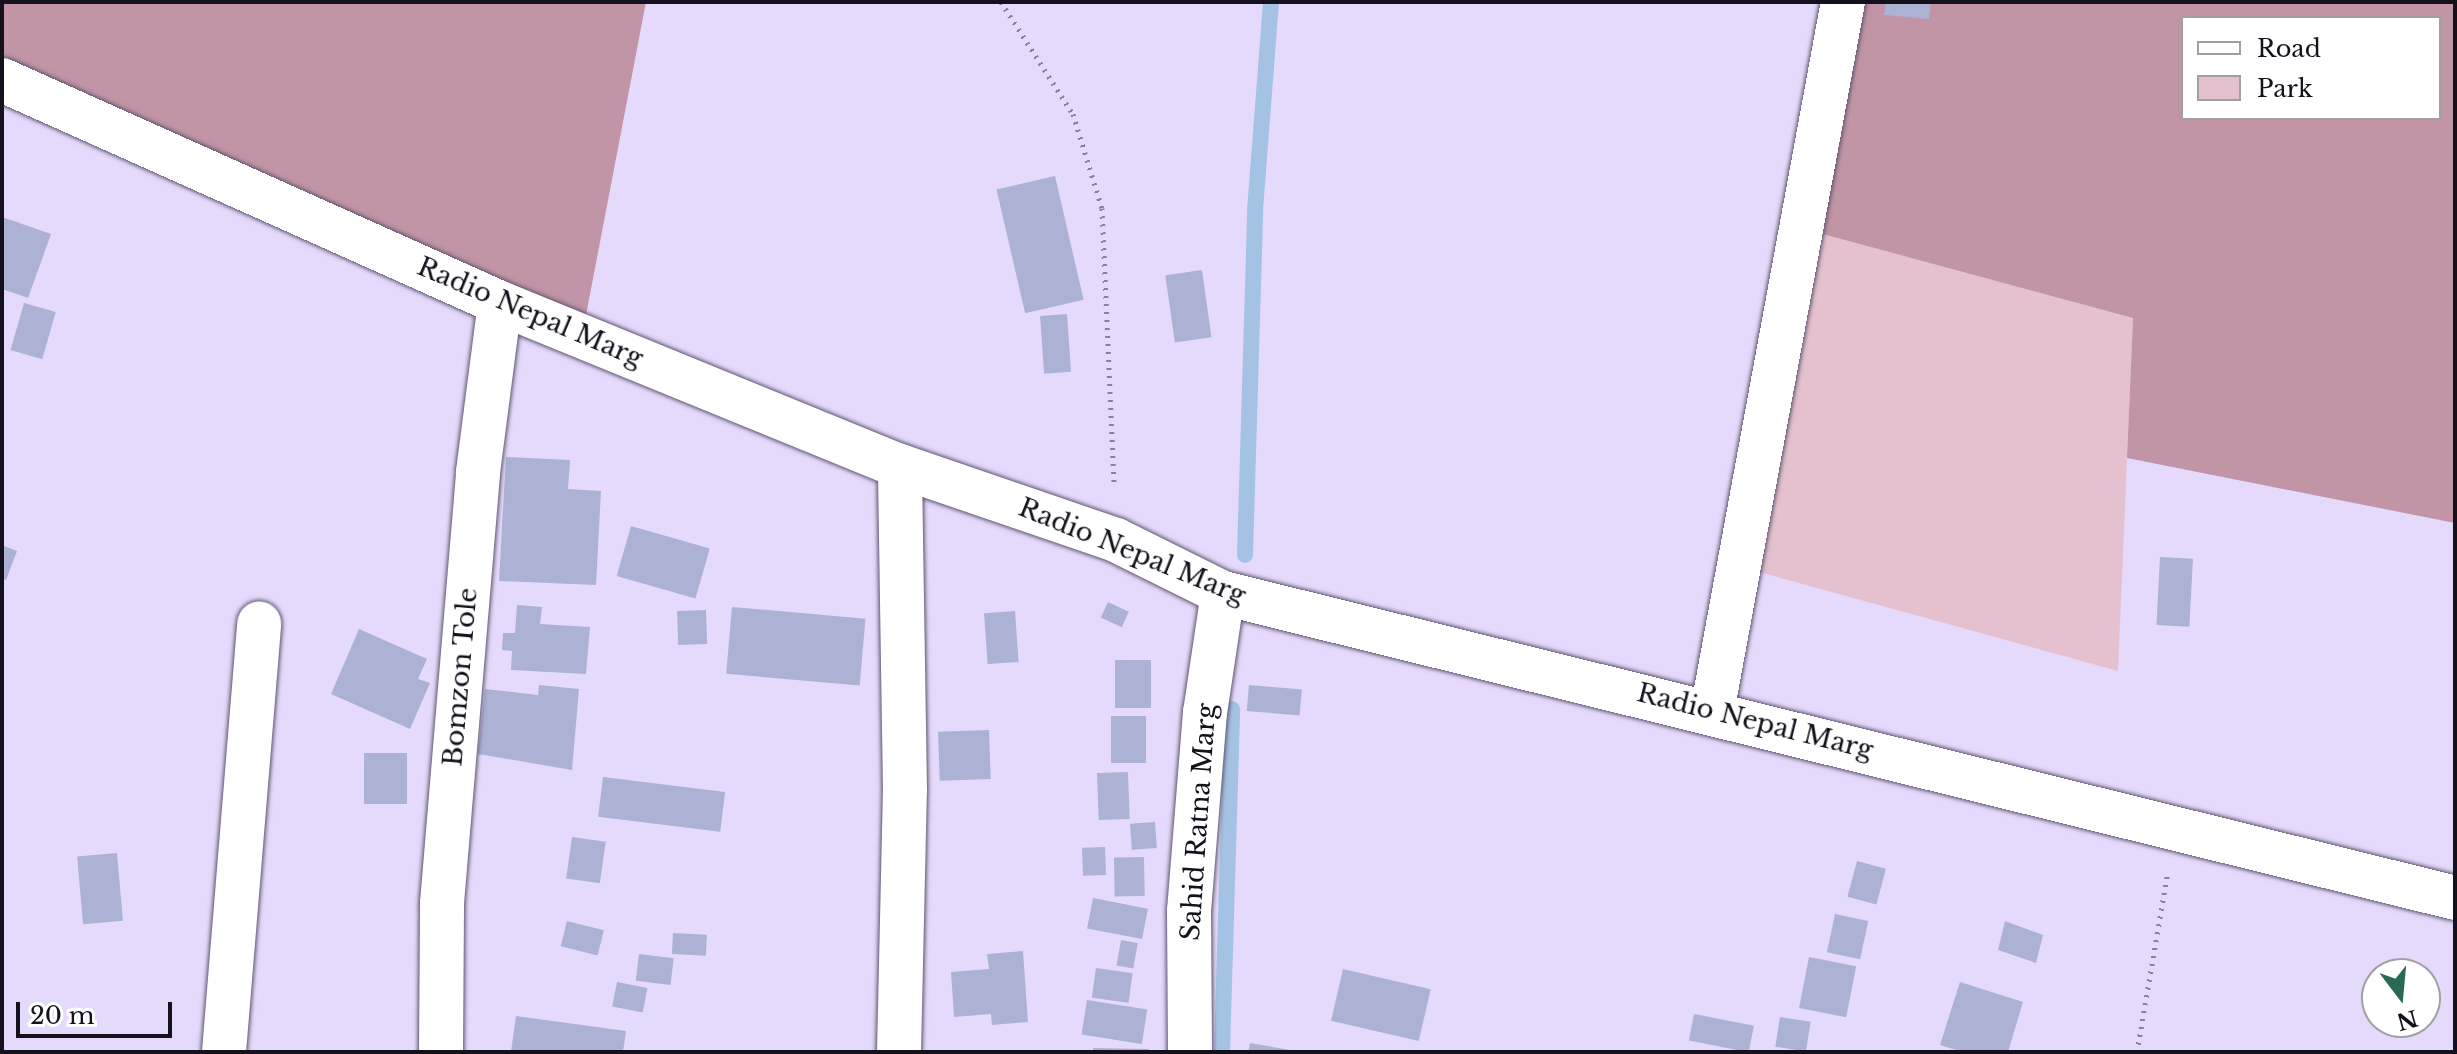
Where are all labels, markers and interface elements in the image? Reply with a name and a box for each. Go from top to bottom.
legend [2181,16,2441,120]
text: Road [2257,34,2321,63]
text: Park [2257,74,2313,103]
street label: Radio Nepal Marg [412,251,648,375]
street label: Radio Nepal Marg [1014,492,1250,612]
street label: Bomzon Tole [438,586,484,768]
street label: Radio Nepal Marg [1634,678,1876,766]
street label: Sahid Ratna Marg [1175,702,1223,942]
north arrow [2361,958,2441,1038]
scale bar [20,986,176,1036]
text: 20 m [30,1001,95,1030]
text: N [2394,1004,2421,1035]

